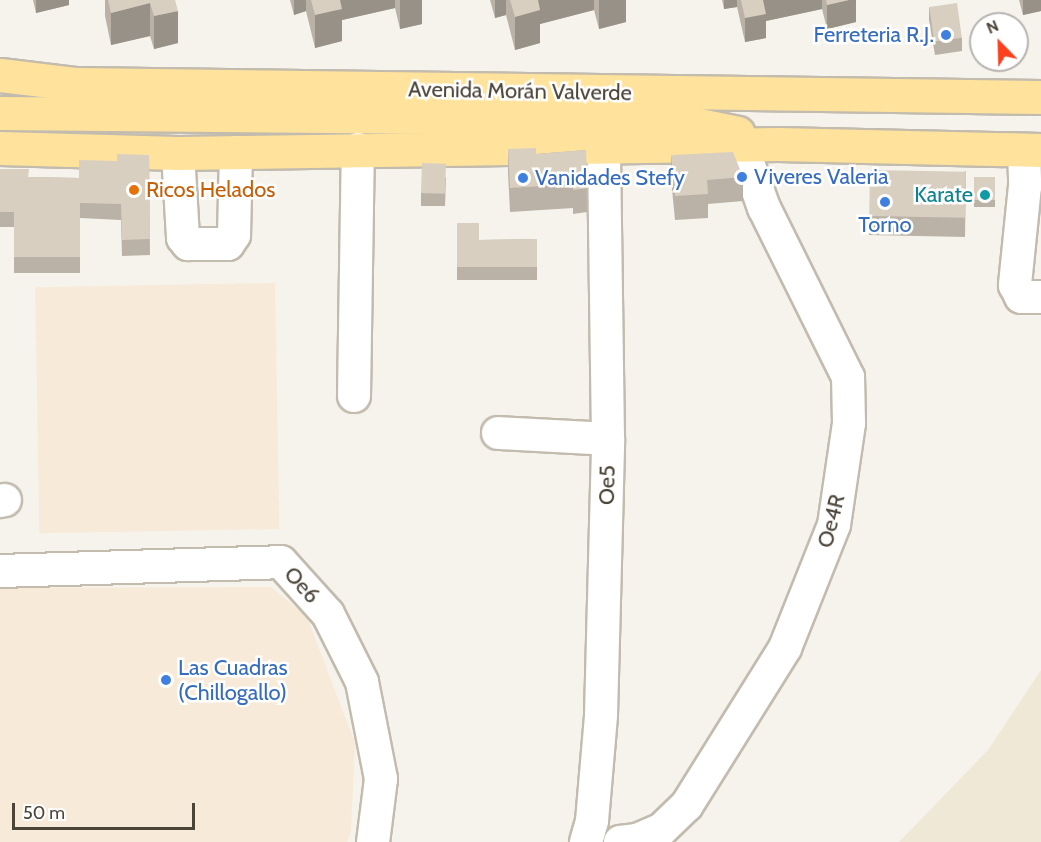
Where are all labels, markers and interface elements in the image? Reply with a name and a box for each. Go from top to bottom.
north arrow [969,12,1029,72]
text: N [984,16,1001,38]
place label: Ferreteria R.J. [814,22,934,48]
marker: Ferreteria R.J. [939,28,953,42]
street label: Avenida Morán Valverde [408,76,632,106]
place label: Viveres Valeria [754,164,889,190]
place label: Vanidades Stefy [535,165,685,191]
marker: Viveres Valeria [735,170,749,184]
marker: Vanidades Stefy [516,171,530,185]
place label: Ricos Helados [146,177,275,203]
place label: Karate [914,182,973,208]
marker: Ricos Helados [127,183,141,197]
marker: Karate [978,188,992,202]
marker: Torno [878,195,892,209]
place label: Torno [858,212,912,238]
street label: Oe5 [593,465,621,505]
street label: Oe4R [812,492,850,550]
street label: Oe6 [279,561,325,609]
place label: Las Cuadras (Chillogallo) [178,654,288,706]
marker: Las Cuadras (Chillogallo) [159,673,173,687]
scale bar [15,791,198,829]
text: 50 m [23,802,65,824]

